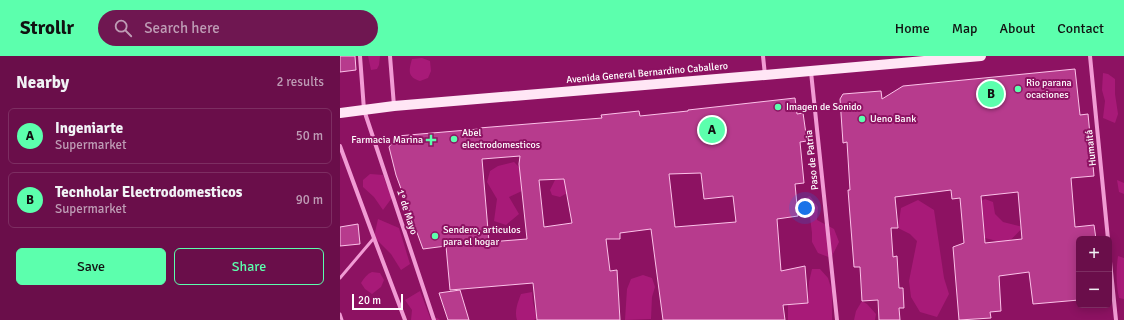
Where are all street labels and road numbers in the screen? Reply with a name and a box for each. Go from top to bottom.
street label: Avenida General Bernardino Caballero [566,60,728,86]
street label: Paso de Patria [803,129,821,191]
street label: Humaitá [1083,129,1099,167]
street label: 1° de Mayo [394,188,420,236]

